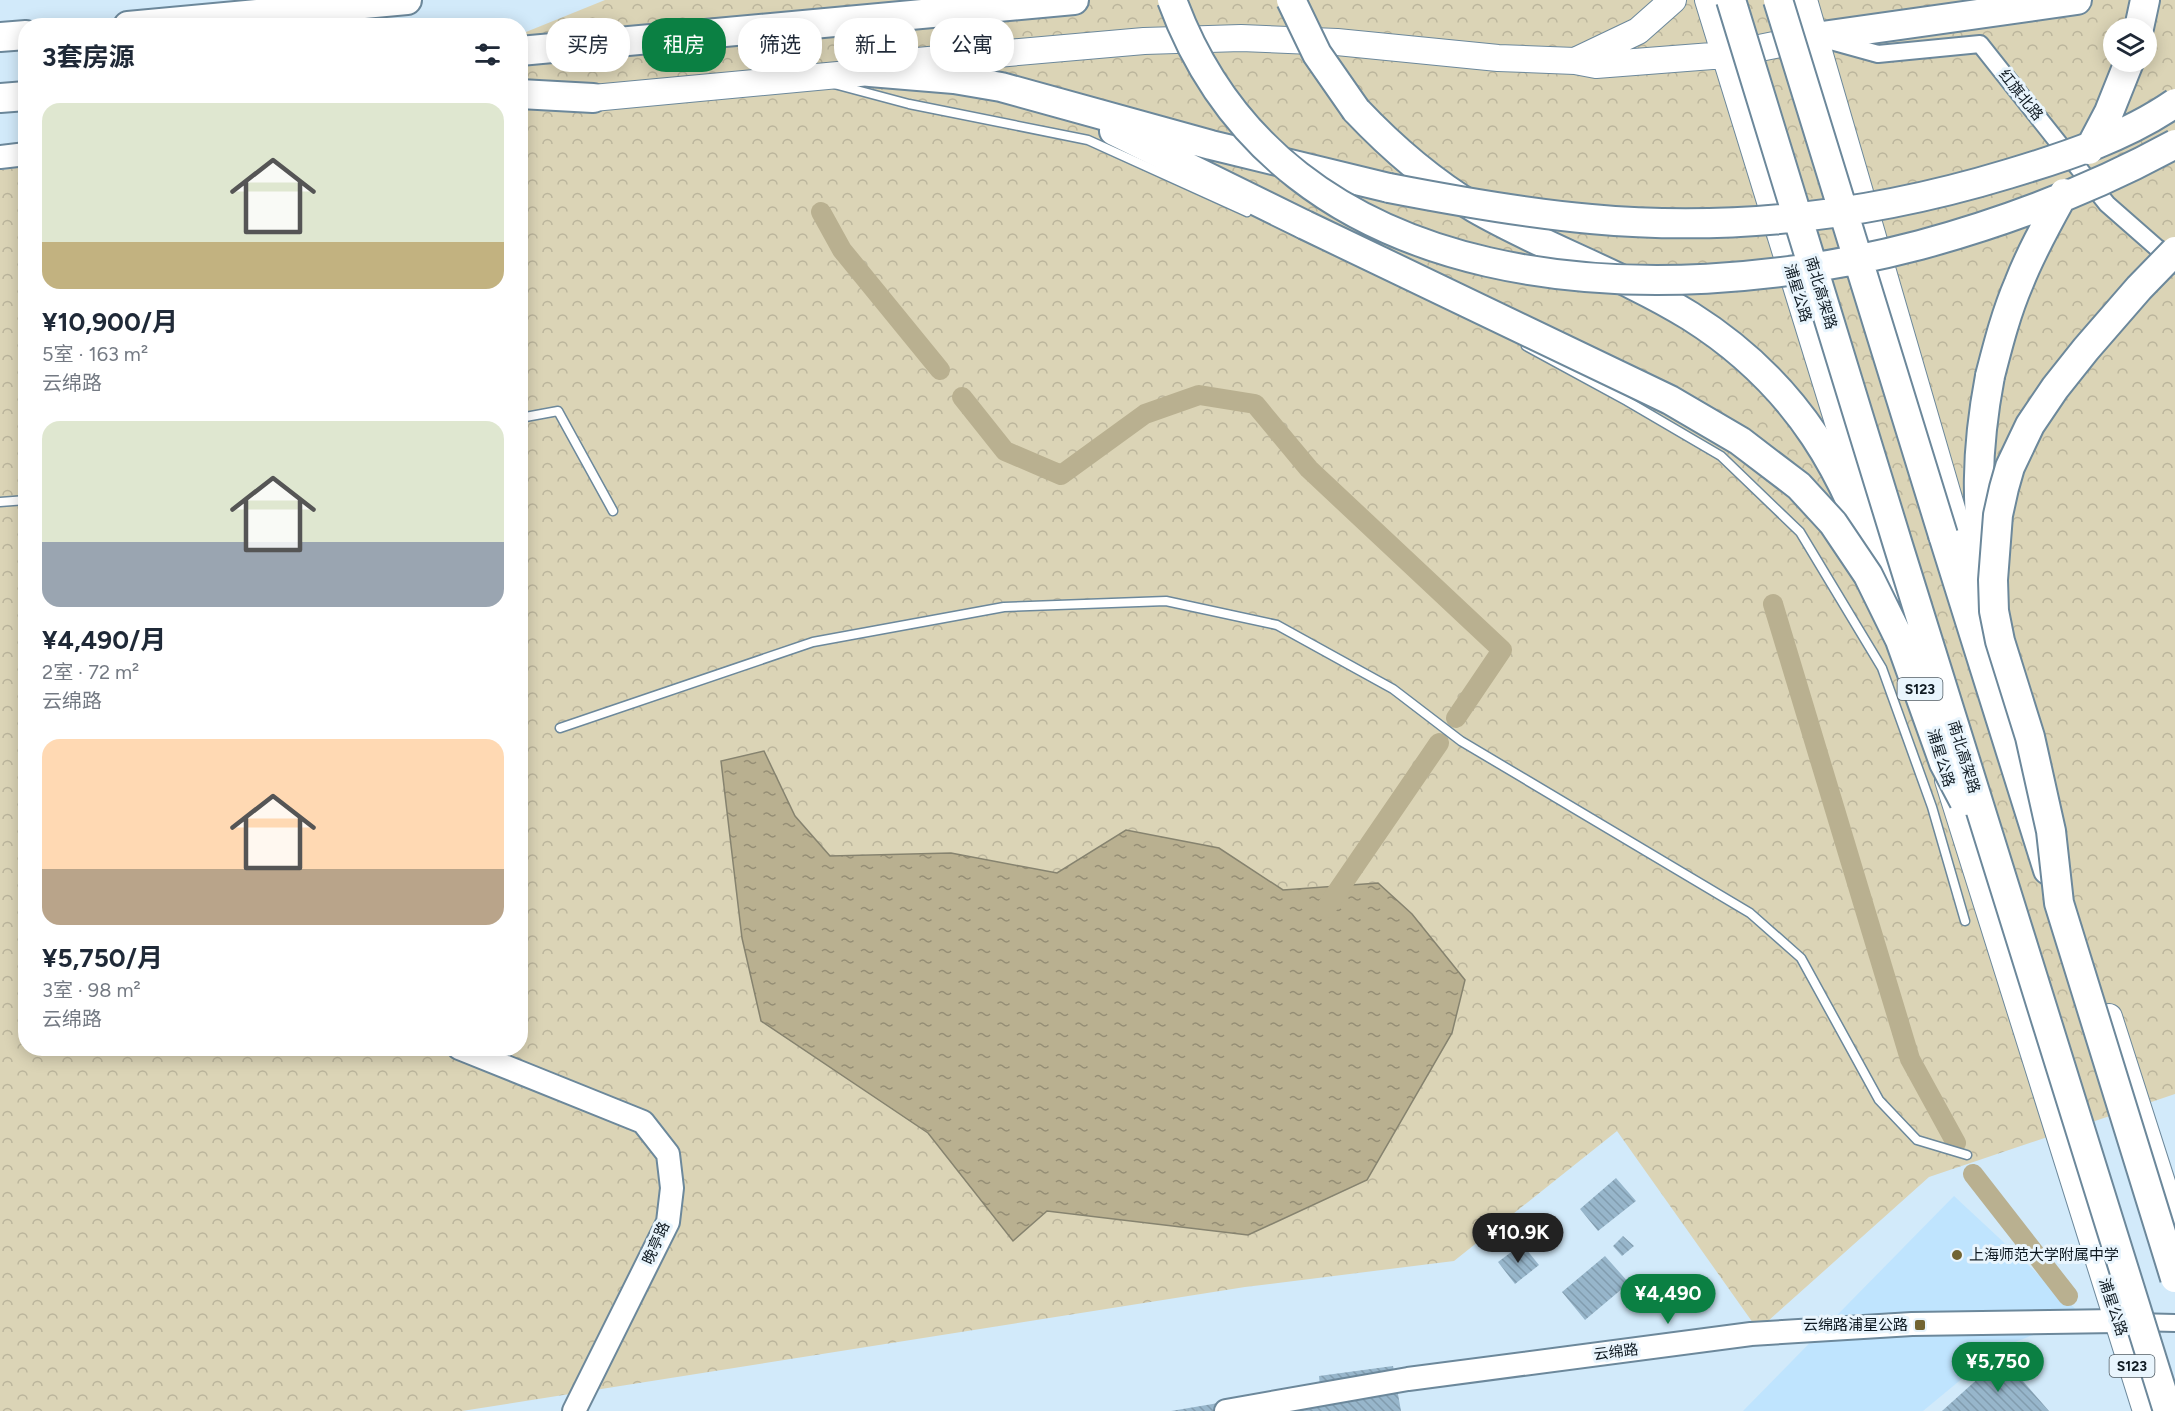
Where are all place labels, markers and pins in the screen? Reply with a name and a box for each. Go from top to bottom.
pin: ¥10.9K [1469,1213,1567,1264]
place label: 上海师范大学附属中学 [1969,1246,2119,1264]
marker: 上海师范大学附属中学 [1950,1248,1964,1262]
pin: ¥4,490 [1619,1274,1717,1325]
place label: 云绵路浦星公路 [1803,1316,1908,1334]
marker: 云绵路浦星公路 [1913,1318,1927,1332]
pin: ¥5,750 [1949,1342,2047,1393]

